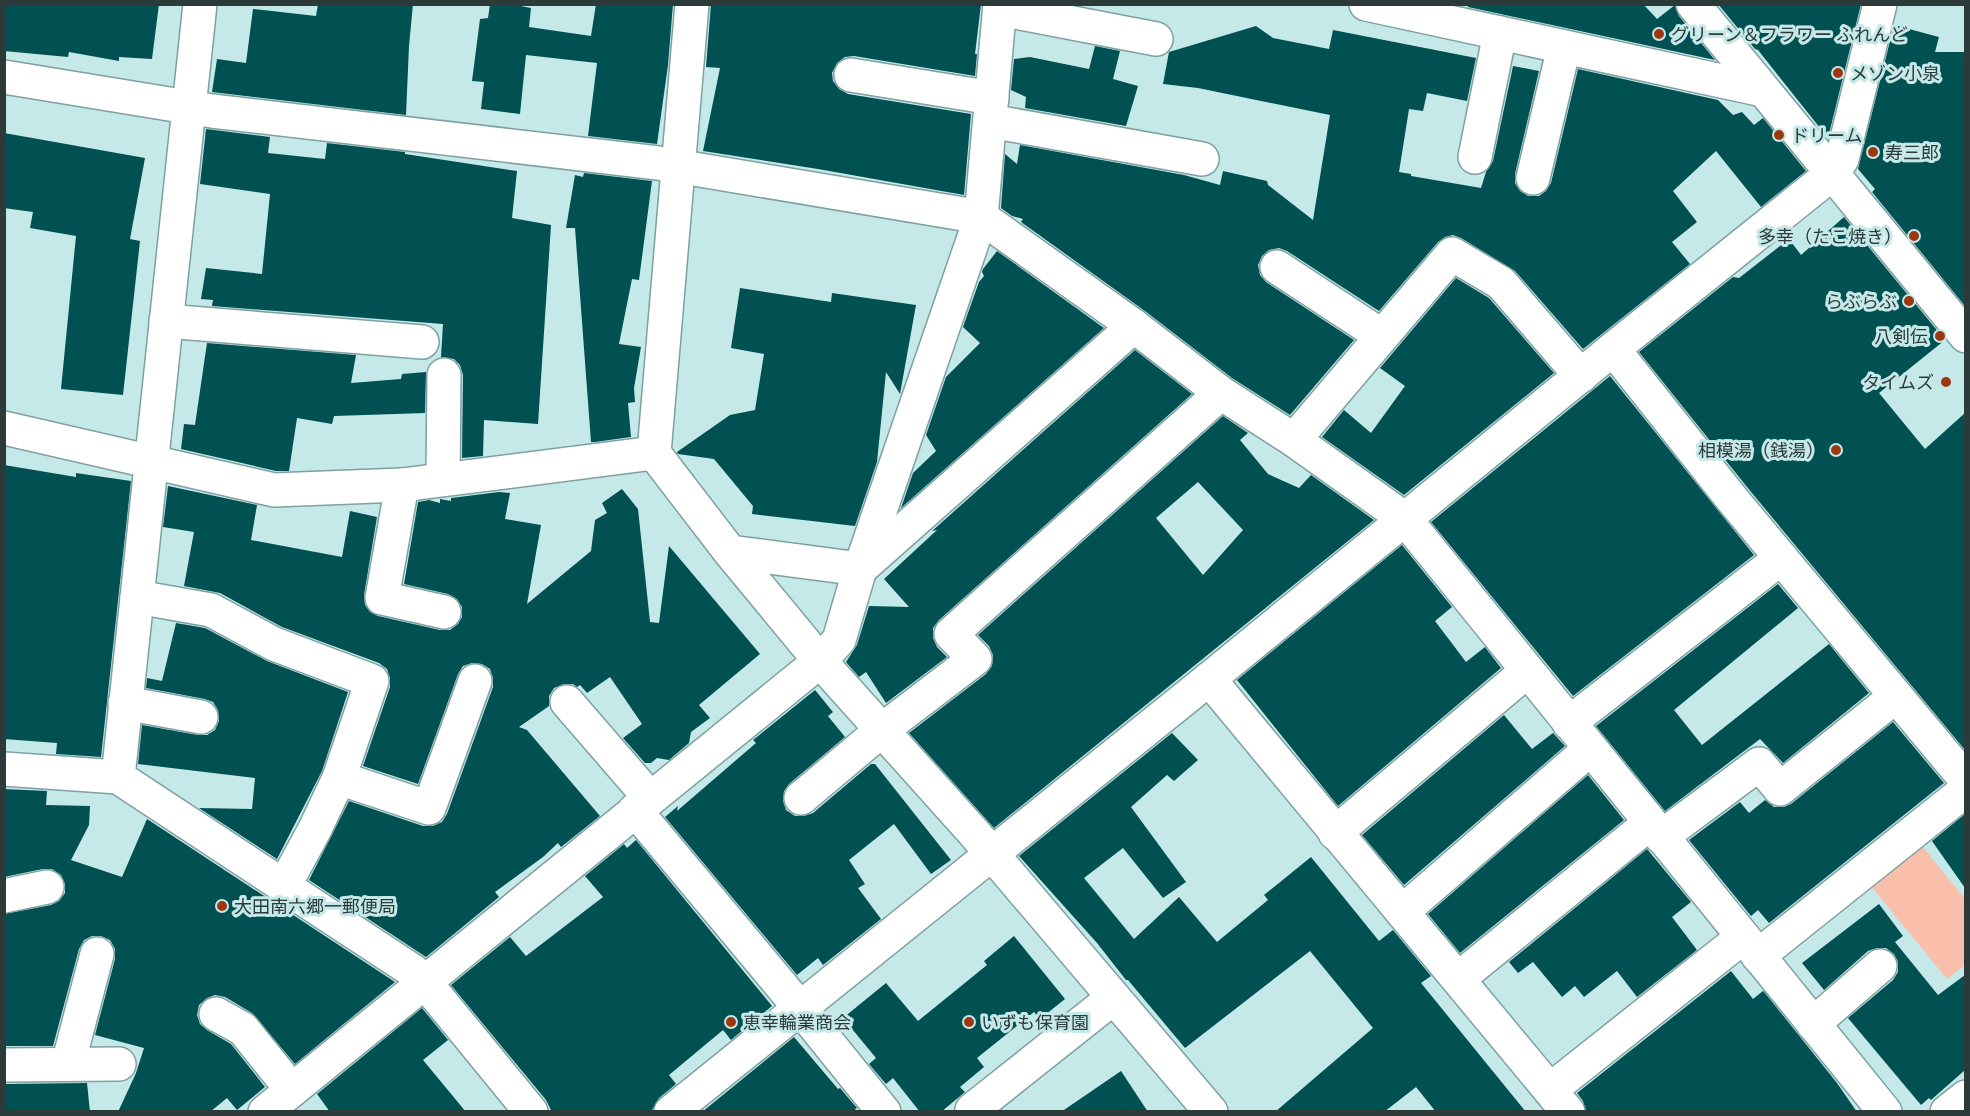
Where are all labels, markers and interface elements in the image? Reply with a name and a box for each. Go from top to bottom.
place label: グリーン＆フラワー ふれんど [1671,23,1908,46]
marker: グリーン＆フラワー ふれんど [1652,27,1666,41]
place label: メゾン小泉 [1850,62,1940,85]
marker: メゾン小泉 [1831,66,1845,80]
place label: ドリーム [1791,124,1862,147]
marker: ドリーム [1772,128,1786,142]
place label: 寿三郎 [1885,141,1939,164]
marker: 寿三郎 [1866,145,1880,159]
place label: 多幸（たこ焼き） [1758,225,1902,248]
marker: 多幸（たこ焼き） [1907,229,1921,243]
place label: らぶらぶ [1825,290,1897,313]
marker: らぶらぶ [1902,294,1916,308]
place label: 八剣伝 [1874,325,1928,348]
marker: 八剣伝 [1933,329,1947,343]
place label: タイムズ [1862,371,1934,394]
marker: タイムズ [1939,375,1953,389]
place label: 相模湯（銭湯） [1698,439,1824,462]
marker: 相模湯（銭湯） [1829,443,1843,457]
place label: 大田南六郷一郵便局 [234,895,396,918]
marker: 大田南六郷一郵便局 [215,899,229,913]
place label: 恵幸輪業商会 [743,1011,851,1034]
place label: いずも保育園 [981,1011,1089,1034]
marker: 恵幸輪業商会 [724,1015,738,1029]
marker: いずも保育園 [962,1015,976,1029]

